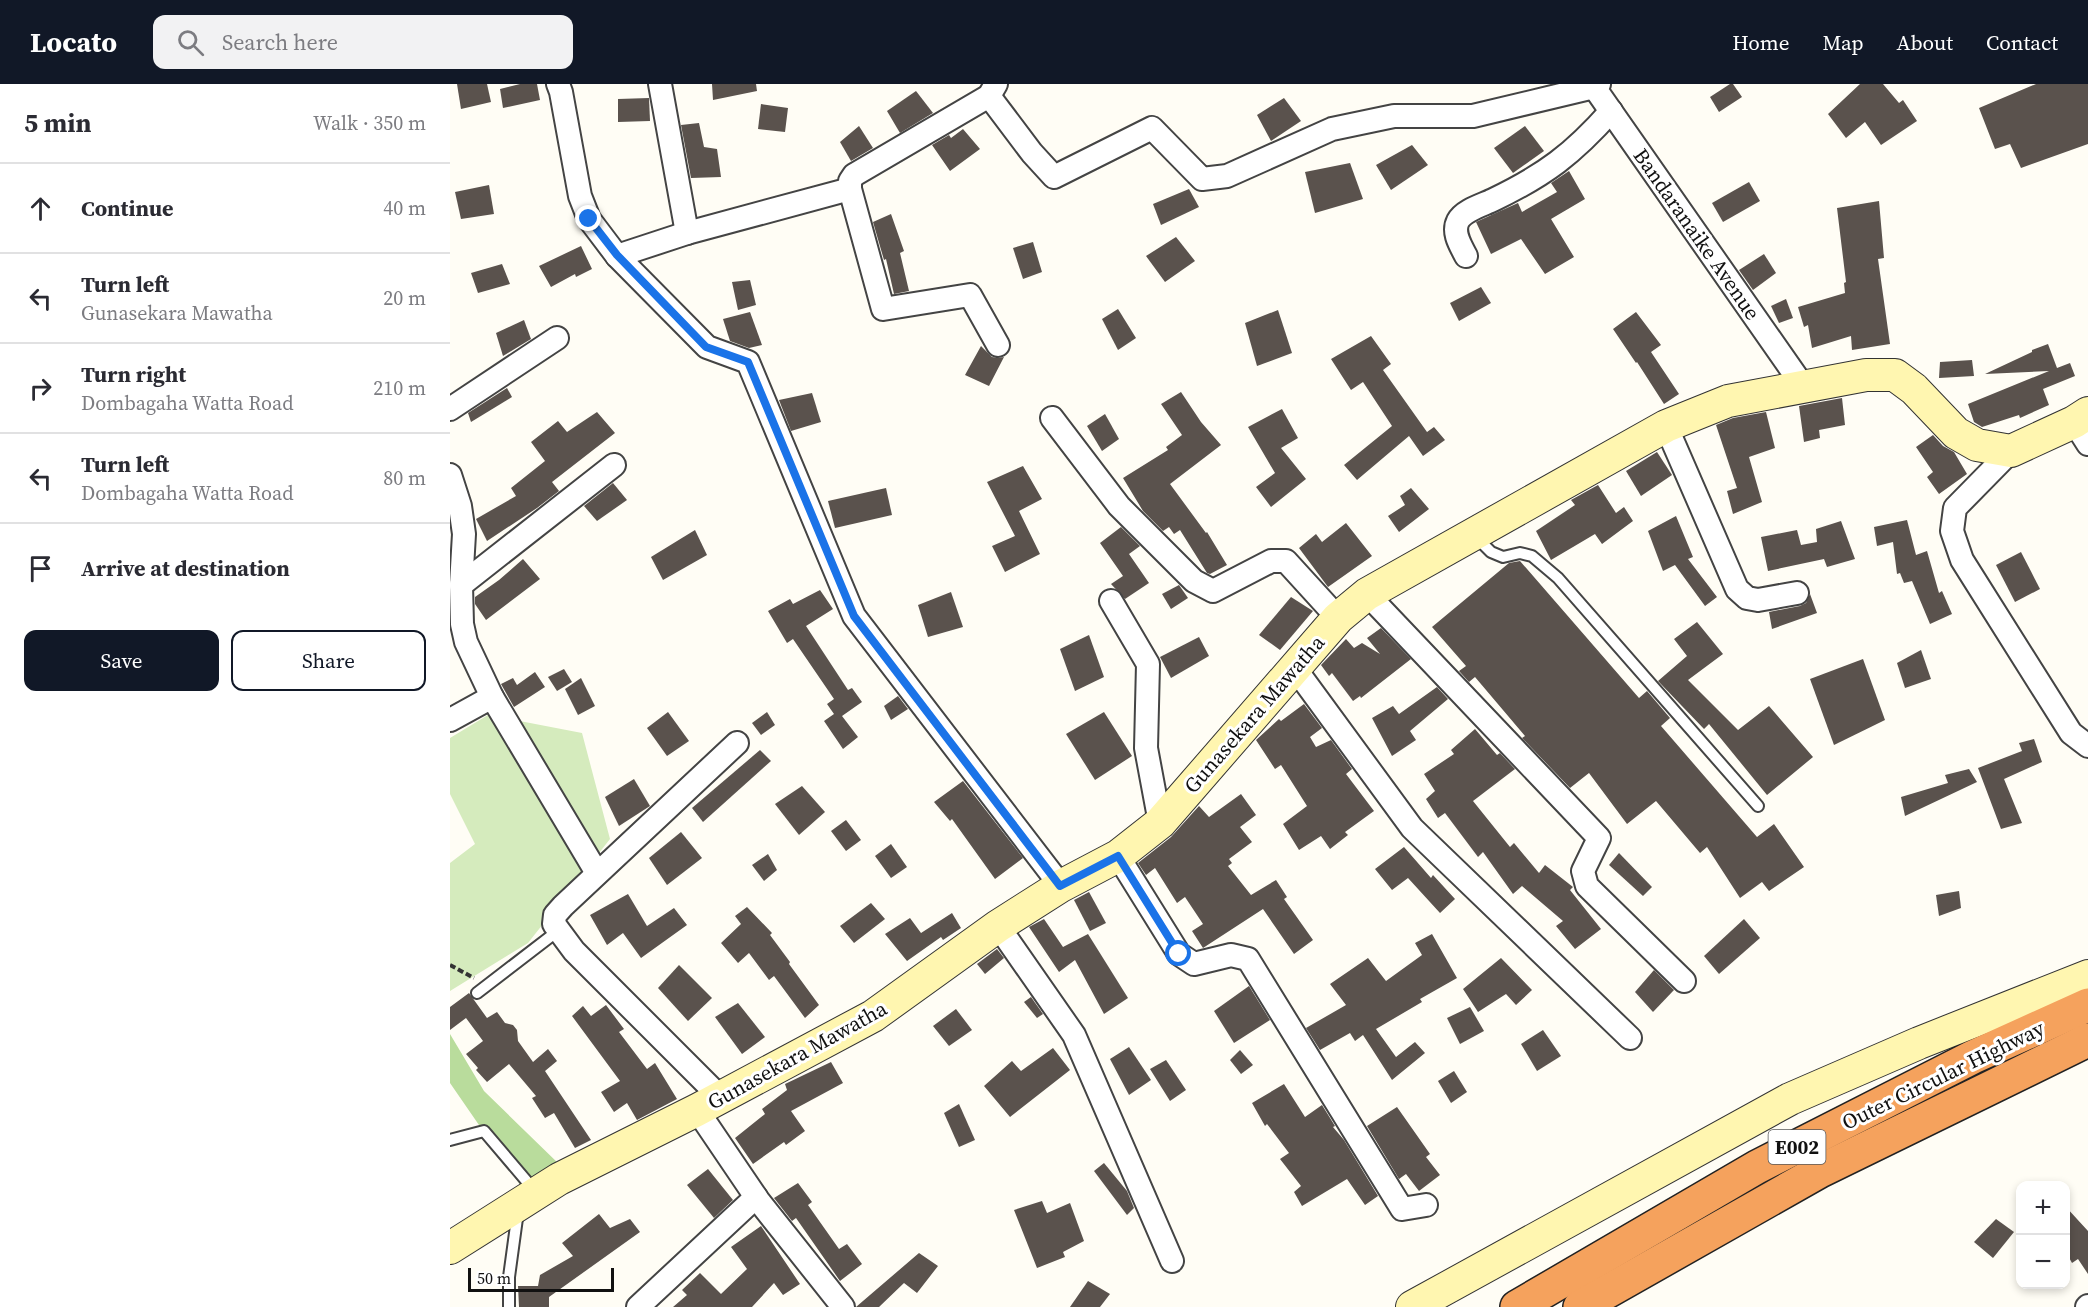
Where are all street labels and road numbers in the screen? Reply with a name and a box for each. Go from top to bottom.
street label: Bandaranaike Avenue [1627,142,1767,326]
street label: Gunasekara Mawatha [1177,628,1331,799]
street label: Gunasekara Mawatha [702,993,892,1116]
street label: Outer Circular Highway [1837,1013,2049,1137]
road number: E002 [1768,1130,1826,1164]

